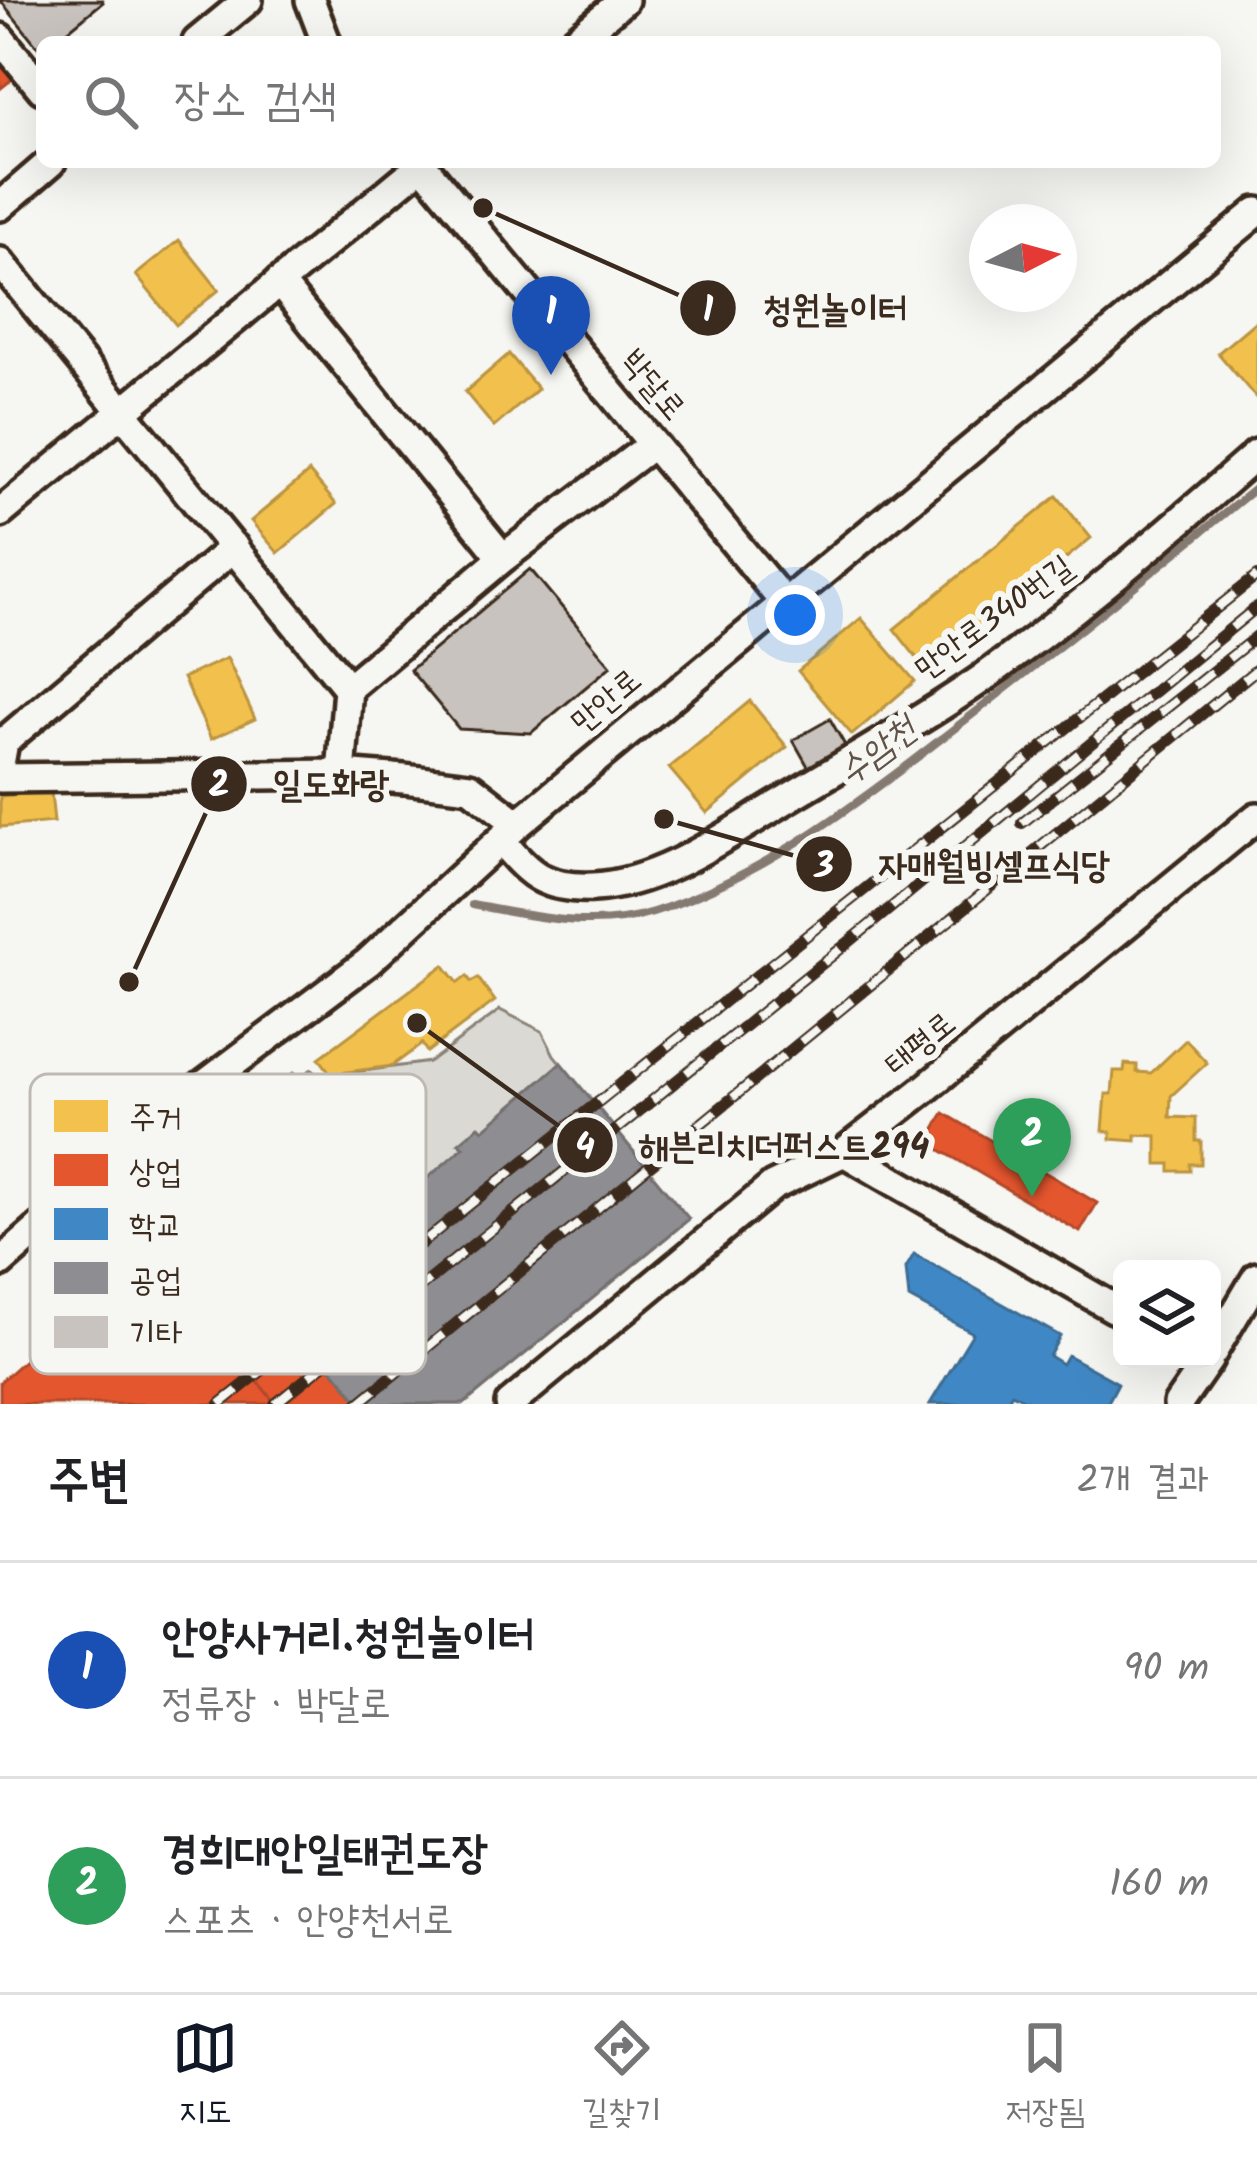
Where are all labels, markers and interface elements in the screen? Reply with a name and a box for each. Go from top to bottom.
search box [36,36,1221,168]
text: 장소 검색 [174,66,337,138]
icon: search [78,69,144,135]
north arrow [969,204,1077,312]
callout: 청원놀이터 [678,272,931,344]
pin: 1 [512,276,590,375]
text: 1 [703,283,714,340]
text: 청원놀이터 [763,283,907,340]
street label: 박달로 [606,338,698,434]
street label: 만안로340번길 [904,543,1086,695]
your location [765,585,825,645]
street label: 만안로 [559,656,655,748]
water label: 수암천 [826,701,932,801]
callout: 일도화랑 [189,748,413,820]
text: 2 [209,758,230,815]
text: 일도화랑 [273,758,389,815]
callout: 자매월빙셀프식당 [794,828,1134,900]
text: 3 [813,839,834,896]
text: 자매월빙셀프식당 [878,839,1110,896]
street label: 태평로 [873,999,969,1091]
legend [30,1074,426,1374]
text: 주거 [129,1093,182,1146]
pin: 2 [993,1098,1071,1197]
callout: 해븐리치더퍼스트294 [555,1109,953,1181]
text: 4 [575,1120,595,1177]
text: 해븐리치더퍼스트294 [639,1120,930,1177]
text: 상업 [129,1147,182,1200]
text: 학교 [129,1201,182,1254]
text: 공업 [129,1255,182,1308]
map controls [1113,1260,1221,1368]
button: layers [1113,1260,1221,1368]
text: 기타 [129,1309,183,1362]
text: 주변 [48,1442,130,1523]
text: 2개 결과 [1077,1451,1209,1513]
text: 안양사거리.청원놀이터 [162,1603,535,1675]
text: 1 [81,1639,93,1701]
text: 90 m [1124,1639,1209,1701]
text: 정류장 · 박달로 [162,1675,391,1737]
text: 경희대안일태권도장 [162,1819,488,1891]
text: 2 [76,1855,98,1917]
text: 160 m [1109,1855,1209,1917]
text: 스포츠 · 안양천서로 [162,1891,454,1953]
tab: 지도 [172,2015,238,2140]
tab: 길찾기 [582,2015,661,2140]
tab: 저장됨 [1005,2015,1085,2140]

